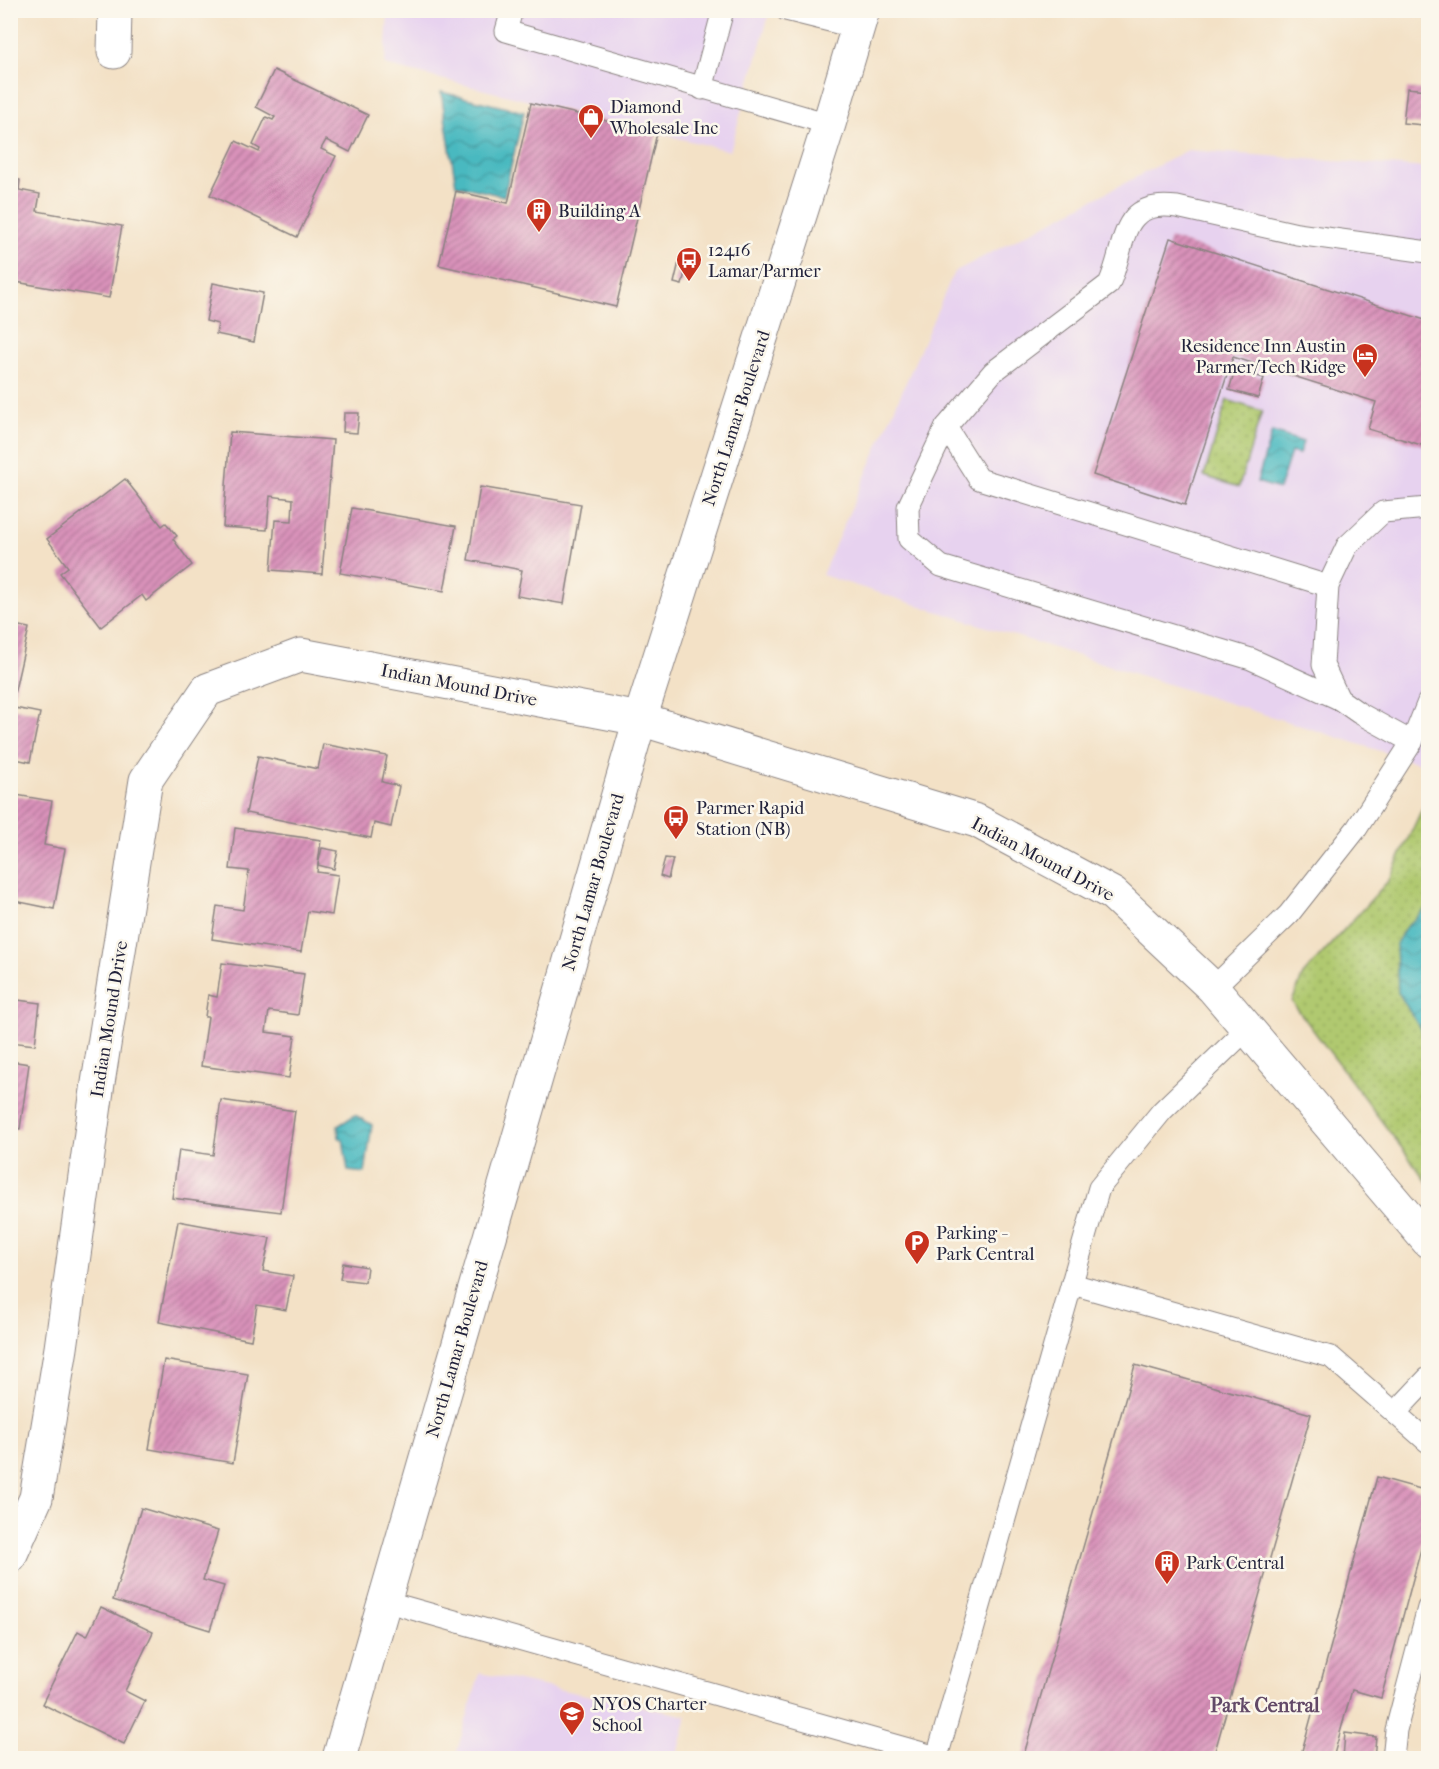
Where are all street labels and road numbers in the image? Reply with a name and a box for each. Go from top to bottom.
street label: North Lamar Boulevard [698,328,775,509]
street label: Indian Mound Drive [379,660,539,711]
street label: North Lamar Boulevard [558,791,629,973]
street label: Indian Mound Drive [968,813,1118,906]
street label: Indian Mound Drive [87,939,132,1099]
street label: North Lamar Boulevard [422,1258,493,1440]

